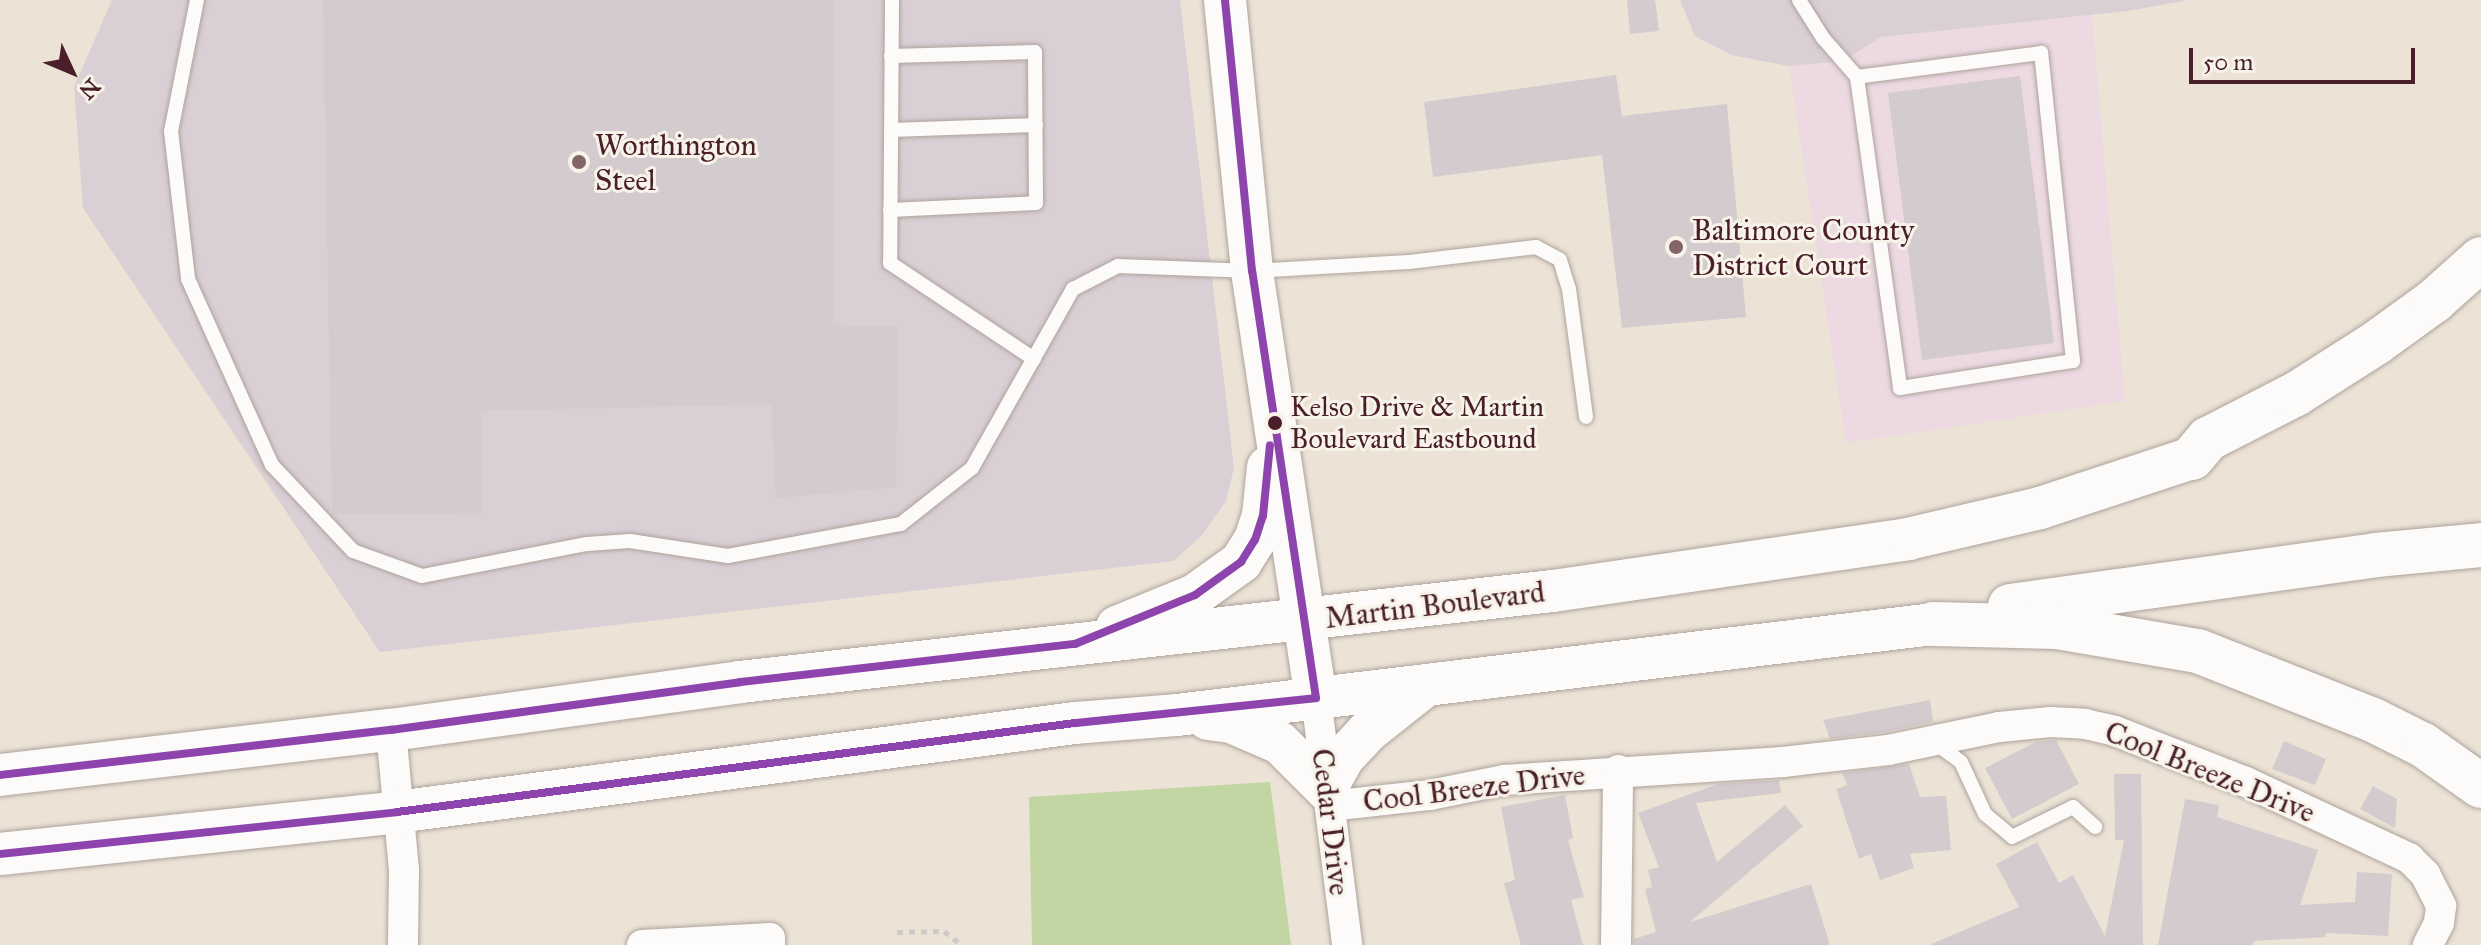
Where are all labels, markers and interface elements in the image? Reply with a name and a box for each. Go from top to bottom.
north arrow [32,32,112,112]
scale bar [2193,32,2419,82]
text: 50 m [2203,47,2253,77]
text: N [73,73,106,105]
place label: Worthington Steel [595,127,757,198]
marker: Worthington Steel [570,153,588,171]
place label: Baltimore County District Court [1692,212,1914,282]
marker: Baltimore County District Court [1667,238,1685,256]
place label: Kelso Drive & Martin Boulevard Eastbound [1290,390,1544,456]
marker: Kelso Drive & Martin Boulevard Eastbound [1267,415,1283,431]
street label: Martin Boulevard [1323,574,1547,636]
street label: Cool Breeze Drive [2100,713,2320,831]
street label: Cedar Drive [1304,746,1358,898]
street label: Cool Breeze Drive [1361,757,1587,819]

